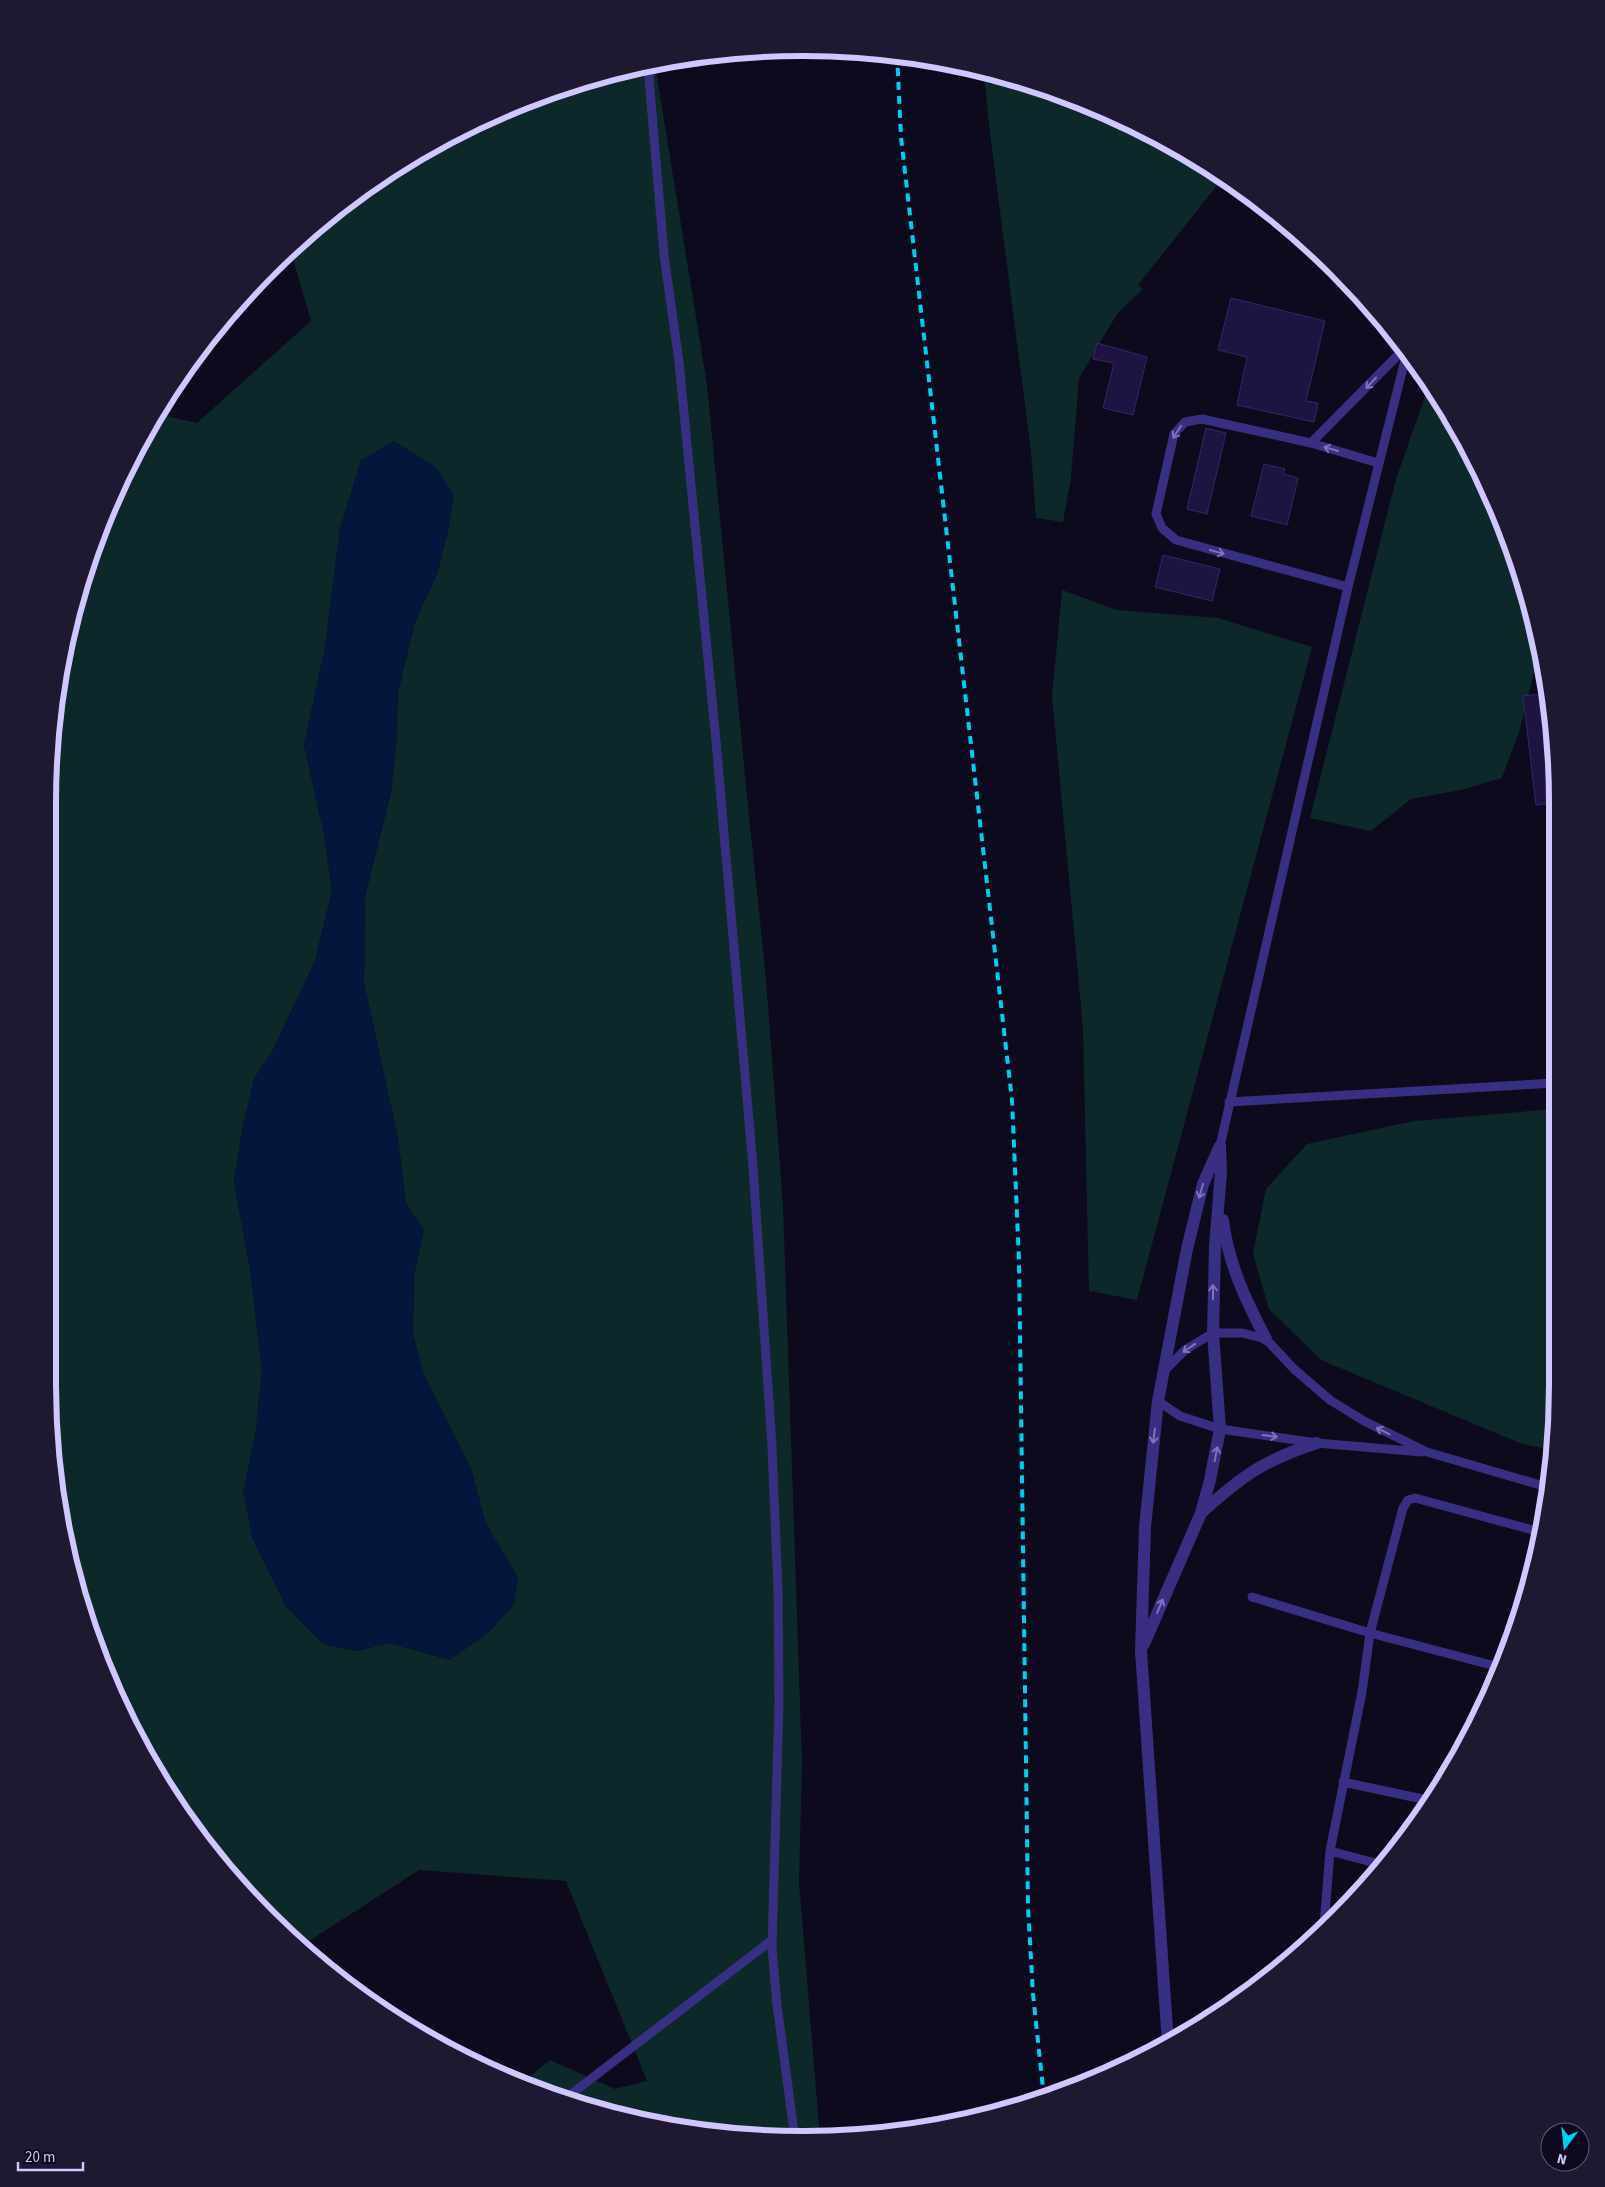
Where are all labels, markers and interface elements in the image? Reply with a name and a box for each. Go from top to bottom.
one-way arrow [1365,377,1377,390]
one-way arrow [1172,425,1183,439]
one-way arrow [1323,444,1339,453]
one-way arrow [1209,547,1225,557]
one-way arrow [1195,1183,1205,1199]
one-way arrow [1208,1284,1218,1300]
one-way arrow [1182,1344,1196,1354]
one-way arrow [1376,1426,1391,1435]
one-way arrow [1148,1428,1158,1444]
one-way arrow [1261,1431,1277,1441]
one-way arrow [1212,1446,1221,1462]
one-way arrow [1156,1599,1166,1614]
north arrow [1540,2122,1590,2172]
scale bar [18,2140,82,2172]
text: 20 m [25,2147,55,2168]
text: N [1555,2148,1569,2169]

